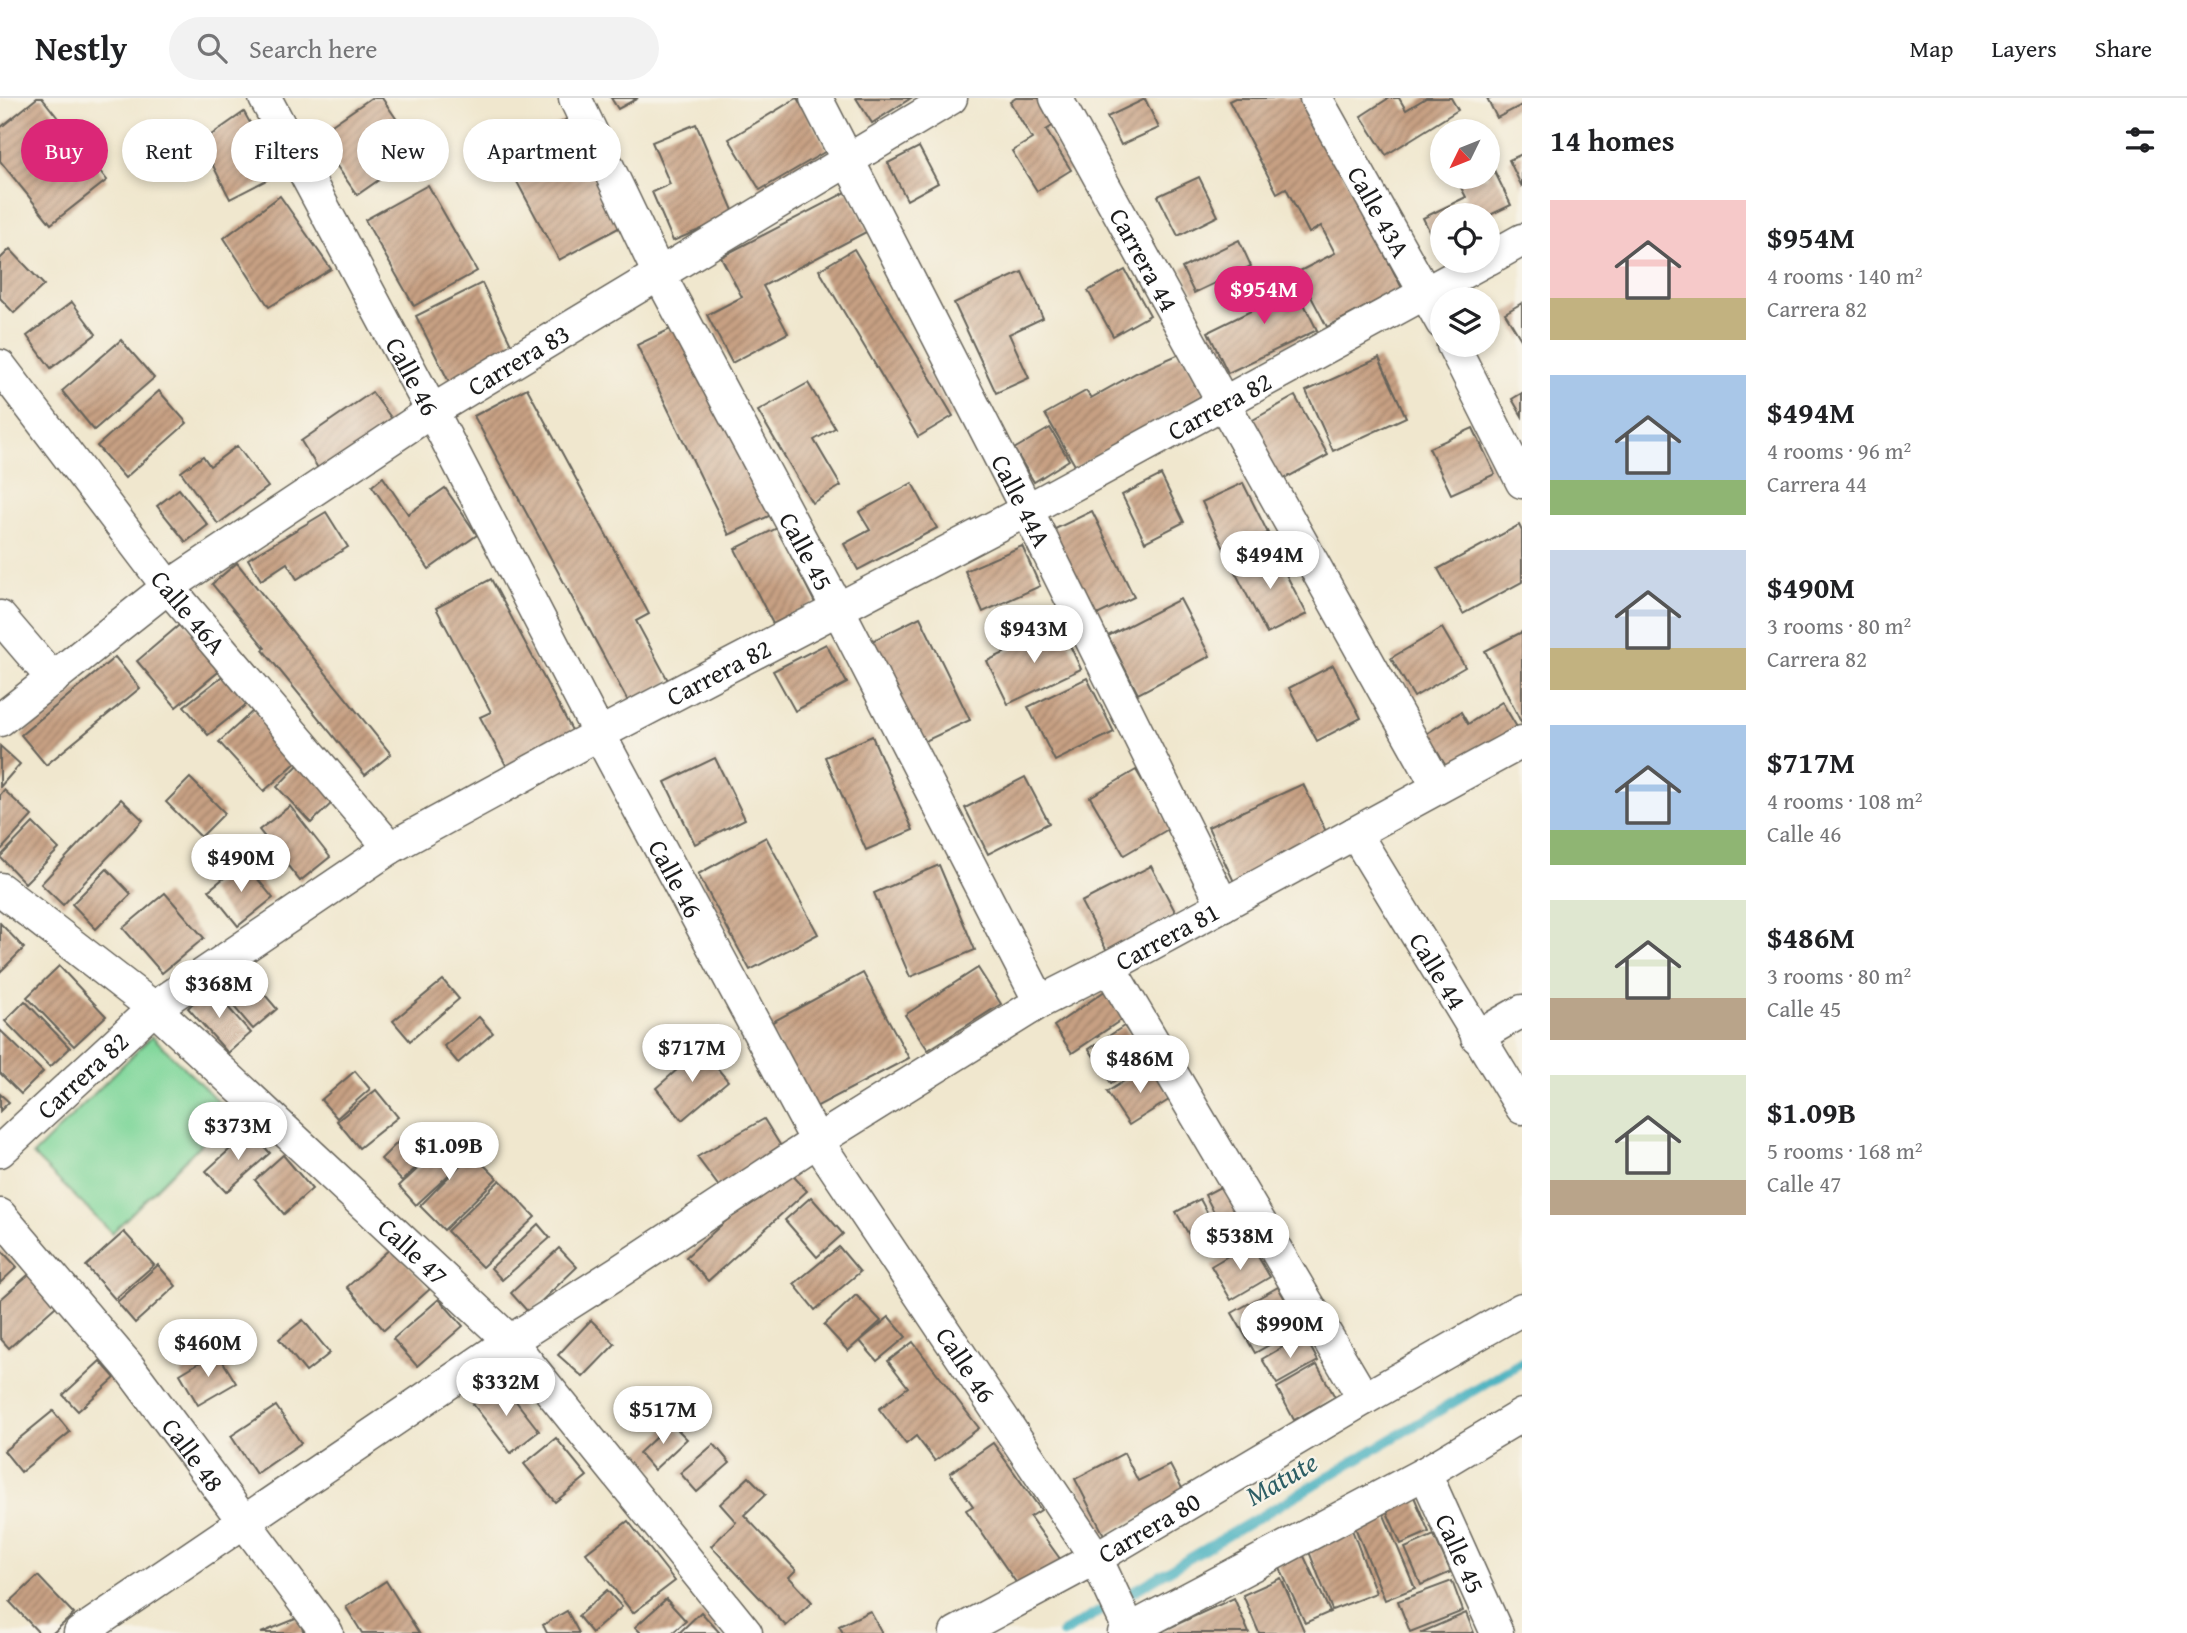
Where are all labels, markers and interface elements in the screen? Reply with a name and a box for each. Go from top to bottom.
search box [169,17,659,80]
text: Nestly [35,24,127,72]
icon: search [193,29,231,67]
text: Search here [249,29,377,68]
text: Map [1910,31,1953,66]
text: Layers [1991,31,2057,66]
text: Share [2095,31,2152,66]
text: 14 homes [1550,118,1675,162]
chip: Buy [21,119,108,182]
chip: Rent [122,119,217,182]
chip: Filters [231,119,343,182]
chip: New [357,119,449,182]
chip: Apartment [463,119,621,182]
north arrow [1430,119,1500,189]
map controls [1430,119,1500,357]
icon: filters [2121,121,2159,159]
street label: Calle 43A [1338,158,1421,265]
street label: Carrera 44 [1100,200,1189,318]
button: locate [1430,203,1500,273]
text: $954M [1767,215,1855,259]
icon: home [1606,228,1690,312]
text: 4 rooms · 140 m² [1767,259,1922,292]
pin: $954M [1215,266,1313,326]
text: $954M [1230,272,1298,305]
button: layers [1430,287,1500,357]
text: Carrera 82 [1767,292,1867,325]
street label: Carrera 83 [459,313,577,405]
street label: Calle 46 [376,330,450,422]
street label: Carrera 82 [1160,361,1278,450]
text: $494M [1767,390,1855,434]
icon: home [1606,403,1690,487]
text: 4 rooms · 96 m² [1767,434,1911,467]
street label: Calle 44A [982,447,1062,554]
text: Carrera 44 [1767,467,1867,500]
street label: Calle 45 [770,505,844,597]
pin: $494M [1221,532,1319,591]
text: $494M [1236,537,1304,570]
street label: Calle 46A [142,561,236,663]
text: $490M [1767,565,1855,609]
icon: home [1606,578,1690,662]
pin: $943M [985,606,1083,665]
text: 3 rooms · 80 m² [1767,609,1911,642]
text: $943M [1000,611,1068,644]
street label: Carrera 82 [659,628,778,715]
text: Carrera 82 [1767,642,1867,675]
text: $717M [1767,740,1855,784]
icon: home [1606,753,1690,837]
text: 4 rooms · 108 m² [1767,784,1922,817]
text: Calle 46 [1767,817,1841,850]
street label: Calle 46 [639,832,713,924]
pin: $490M [192,834,290,894]
text: $490M [207,840,275,873]
street label: Carrera 81 [1108,891,1226,980]
text: $486M [1767,915,1855,959]
street label: Calle 44 [1400,925,1477,1017]
icon: home [1606,928,1690,1012]
text: 3 rooms · 80 m² [1767,959,1911,992]
pin: $368M [170,960,268,1020]
text: $368M [185,966,253,999]
text: Calle 45 [1767,992,1841,1025]
street label: Carrera 82 [27,1022,137,1128]
pin: $717M [643,1024,741,1084]
text: $717M [658,1030,726,1063]
pin: $486M [1091,1035,1189,1095]
text: $486M [1106,1041,1174,1074]
text: $1.09B [1767,1090,1856,1134]
pin: $373M [189,1102,287,1162]
icon: home [1606,1103,1690,1187]
text: $373M [204,1108,272,1141]
pin: $1.09B [392,1122,506,1182]
text: $1.09B [415,1128,483,1161]
text: 5 rooms · 168 m² [1767,1134,1922,1167]
text: Calle 47 [1767,1167,1841,1200]
street label: Calle 47 [370,1208,458,1294]
pin: $538M [1191,1212,1289,1272]
text: $538M [1206,1218,1274,1251]
pin: $990M [1241,1300,1339,1360]
text: $990M [1256,1306,1324,1339]
street label: Calle 46 [927,1319,1006,1410]
pin: $460M [159,1320,257,1379]
text: $460M [174,1325,242,1358]
pin: $332M [457,1358,555,1418]
text: $332M [472,1364,540,1397]
pin: $517M [614,1386,712,1446]
text: $517M [629,1392,697,1425]
street label: Calle 48 [153,1409,235,1500]
water label: Matute [1237,1441,1325,1515]
street label: Carrera 80 [1090,1481,1207,1572]
street label: Calle 45 [1426,1507,1496,1600]

